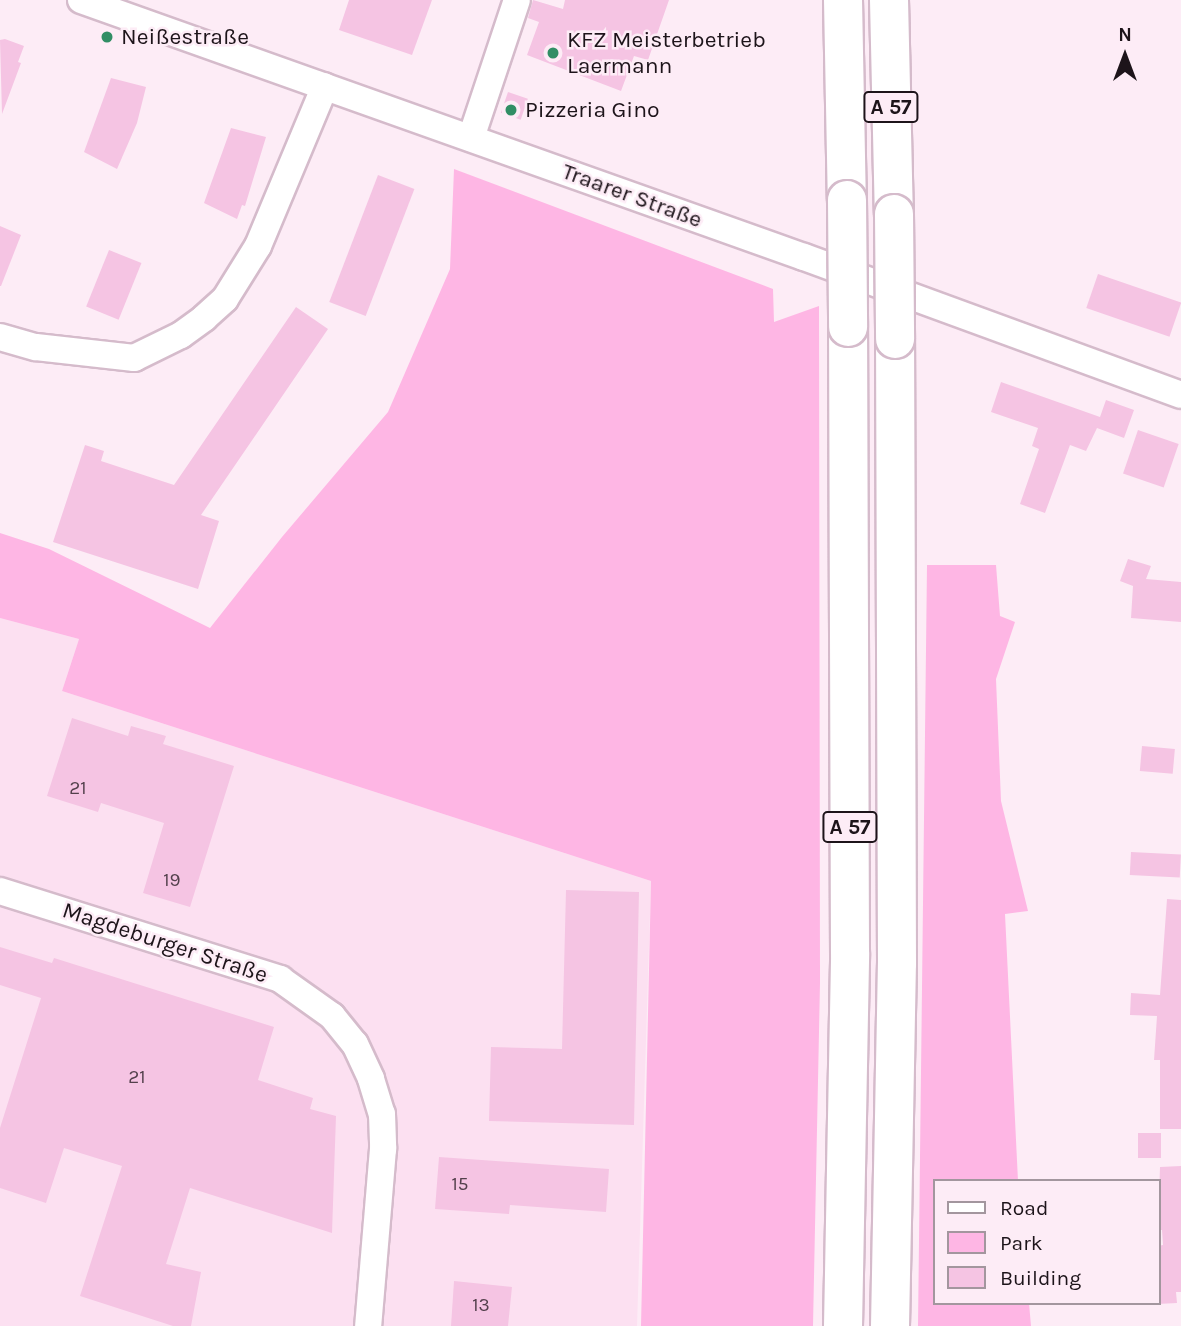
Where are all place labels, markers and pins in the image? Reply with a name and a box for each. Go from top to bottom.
place label: Neißestraße [121,23,249,51]
place label: KFZ Meisterbetrieb Laermann [567,26,766,80]
marker: Neißestraße [99,29,115,45]
marker: KFZ Meisterbetrieb Laermann [545,45,561,61]
place label: Pizzeria Gino [525,96,660,124]
marker: Pizzeria Gino [503,102,519,118]

